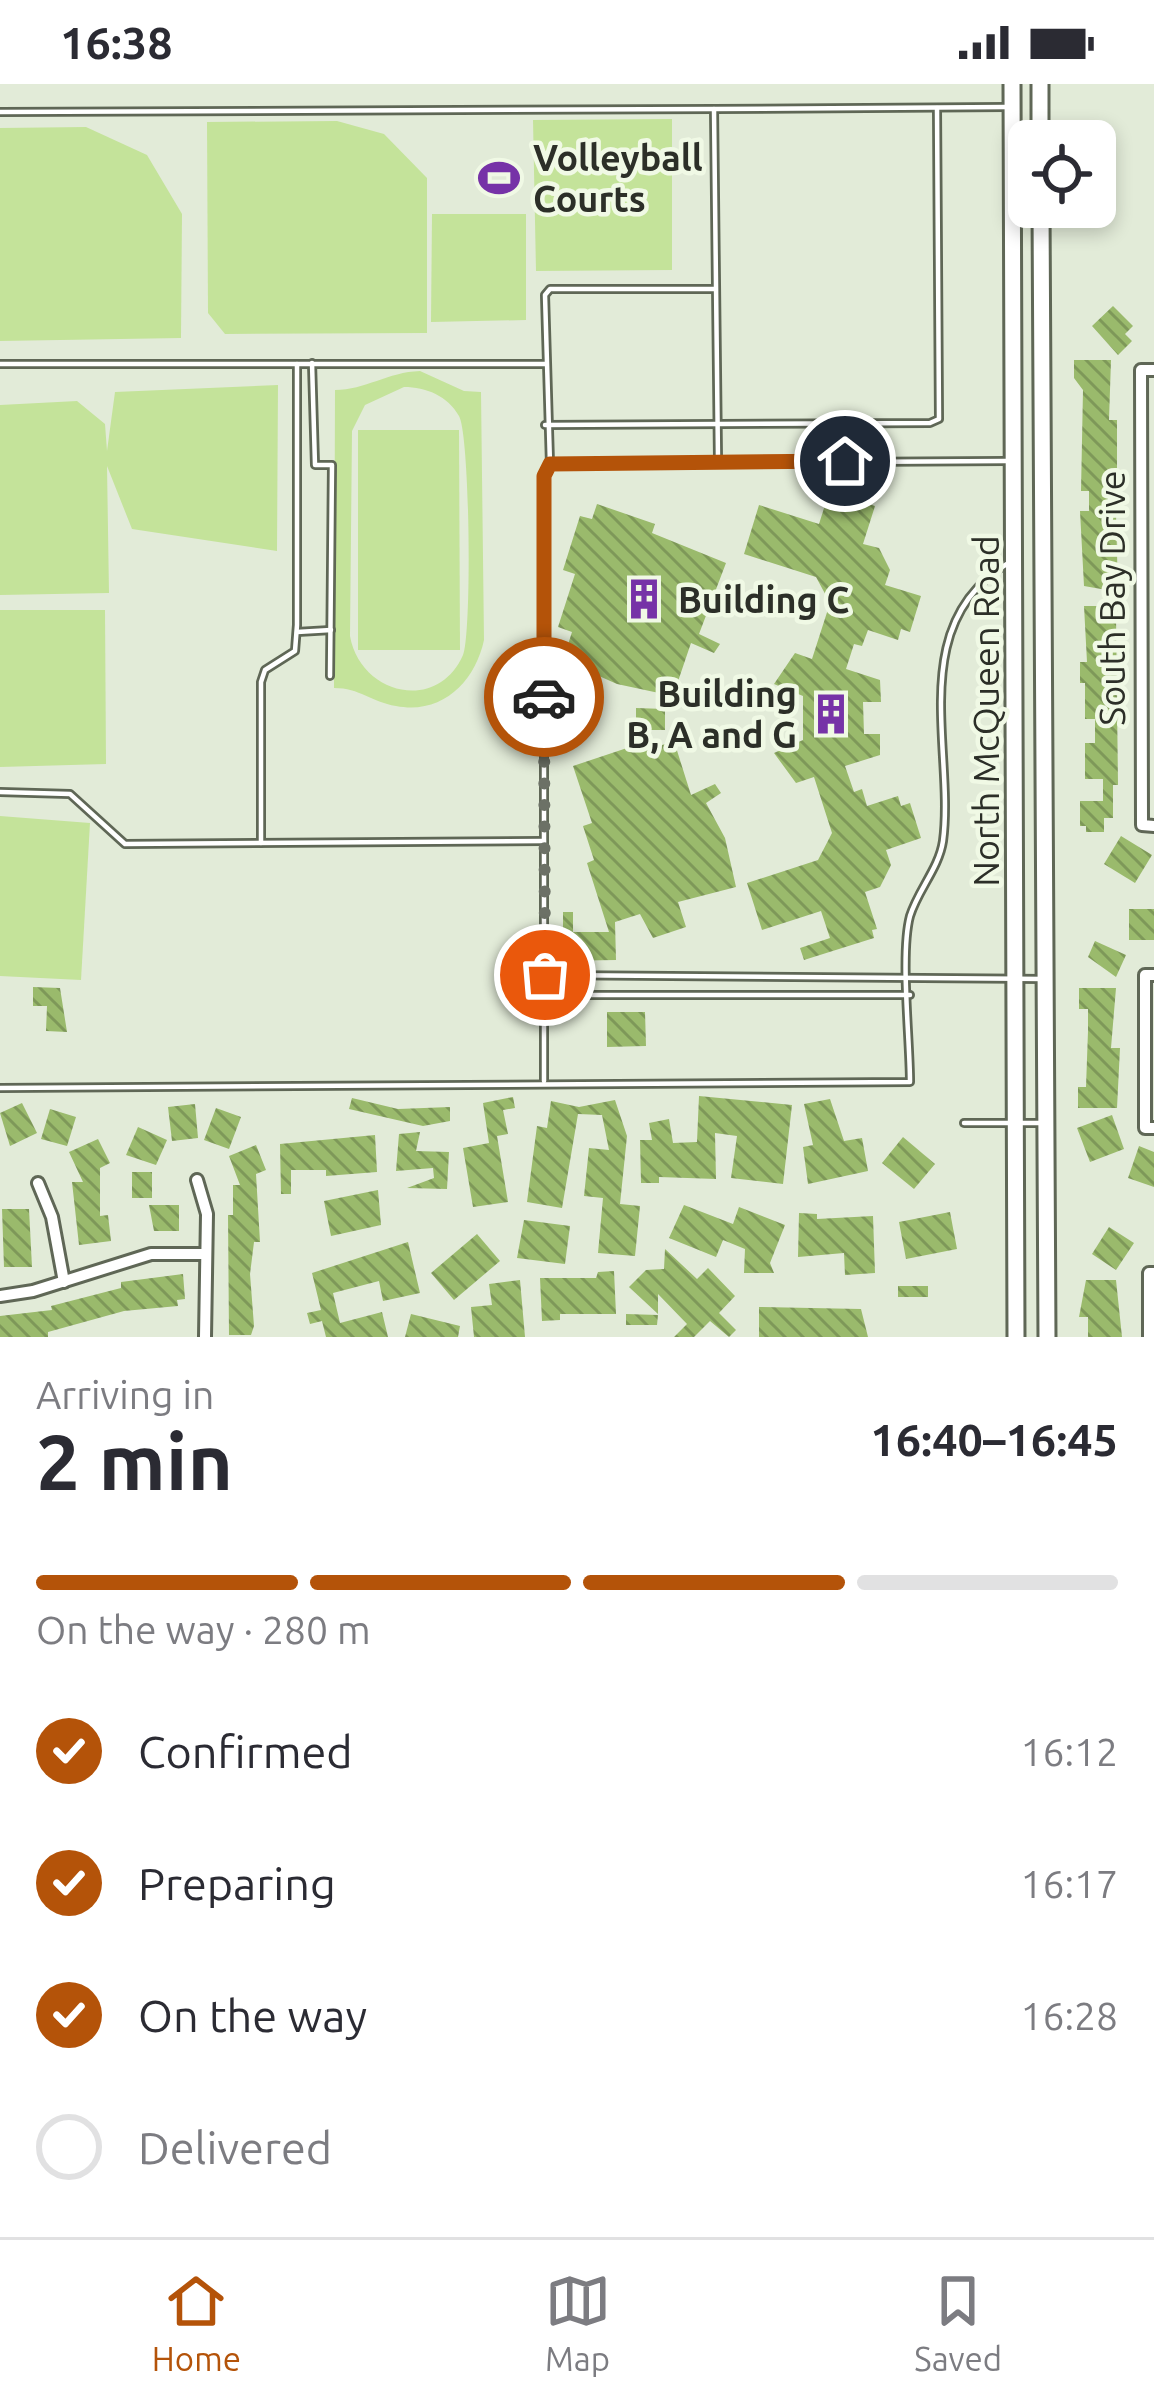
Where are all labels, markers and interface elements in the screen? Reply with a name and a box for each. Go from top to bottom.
text: 16:38 [60,17,173,68]
map controls [1008,120,1116,228]
button: locate [1008,120,1116,228]
place label: Volleyball Courts [533,137,703,219]
sports icon: Volleyball Courts [476,155,522,201]
pin [794,410,896,512]
icon: home [812,428,878,494]
street label: South Bay Drive [1091,470,1132,726]
street label: North McQueen Road [965,535,1006,887]
building icon: Building C [621,576,667,622]
place label: Building C [678,579,849,620]
courier [484,637,604,757]
icon: car [511,664,577,730]
place label: Building B, A and G [626,673,797,755]
building icon: Building B, A and G [808,691,854,737]
pin [494,924,596,1026]
icon: bag [512,942,578,1008]
text: Arriving in [36,1373,214,1416]
text: 16:40–16:45 [870,1414,1118,1465]
text: 2 min [36,1417,233,1505]
text: On the way · 280 m [36,1608,371,1651]
icon: check [36,1718,102,1784]
text: Confirmed [138,1726,353,1777]
text: 16:12 [1020,1730,1118,1773]
icon: check [36,1850,102,1916]
text: Preparing [138,1858,336,1909]
text: 16:17 [1020,1862,1118,1905]
icon: check [36,1982,102,2048]
text: On the way [138,1990,367,2041]
text: 16:28 [1020,1994,1118,2037]
text: Delivered [138,2122,332,2173]
tab: Home [152,2268,241,2377]
tab: Map [545,2268,611,2377]
tab: Saved [914,2268,1002,2377]

